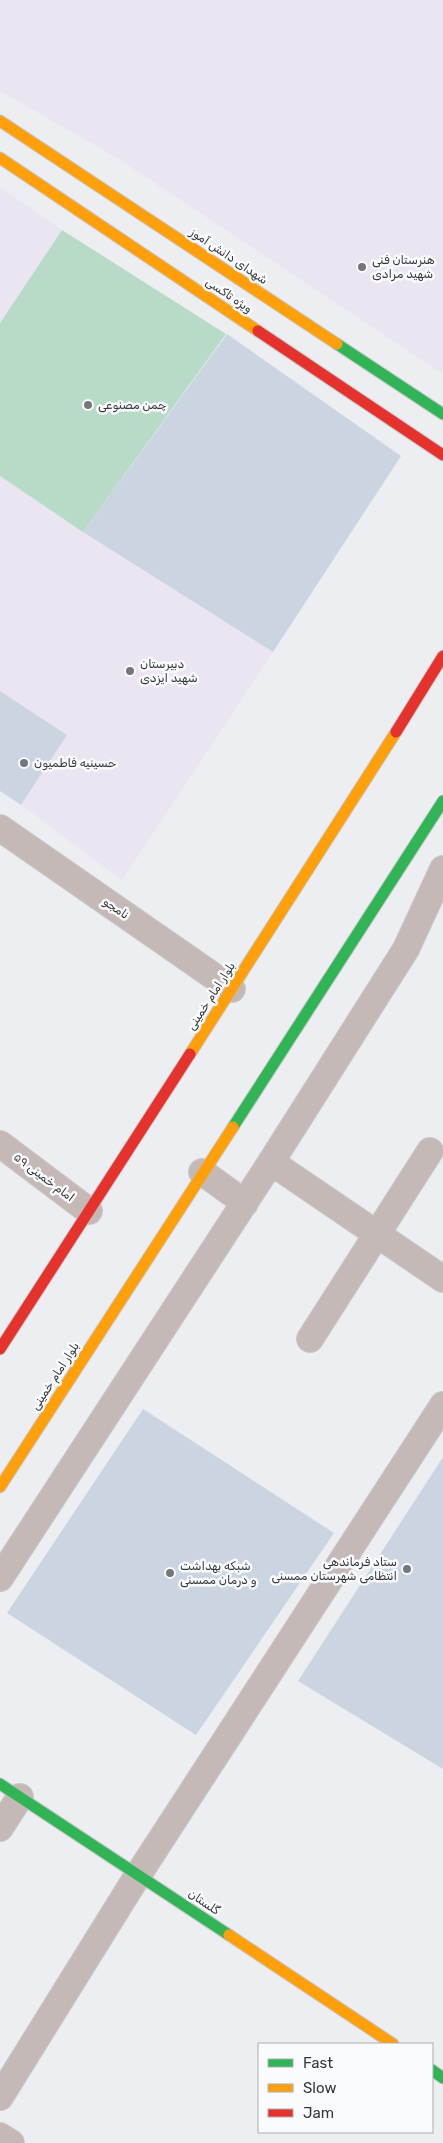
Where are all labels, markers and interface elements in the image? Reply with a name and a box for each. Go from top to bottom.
street label: شهدای دانش آموز [186,224,271,288]
place label: هنرستان فنی شهید مرادی [372,253,435,282]
marker: هنرستان فنی شهید مرادی [356,261,368,273]
street label: ویژه تاکسی [202,274,255,317]
place label: چمن مصنوعی [98,398,166,413]
marker: چمن مصنوعی [82,399,94,411]
place label: دبیرستان شهید ایزدی [140,657,198,686]
marker: دبیرستان شهید ایزدی [124,665,136,677]
place label: حسینیه فاطمیون [34,756,116,771]
marker: حسینیه فاطمیون [18,757,30,769]
street label: نامجو [100,894,132,923]
street label: بلوار امام خمينی [184,959,240,1034]
street label: امام خمينی ۵۹ [10,1150,77,1206]
street label: بلوار امام خمينی [28,1339,84,1414]
place label: ستاد فرماندهی انتظامی شهرستان ممسنی [272,1555,397,1584]
place label: شبکه بهداشت و درمان ممسنی [180,1559,257,1588]
marker: ستاد فرماندهی انتظامی شهرستان ممسنی [401,1563,413,1575]
marker: شبکه بهداشت و درمان ممسنی [164,1567,176,1579]
street label: گلستان [186,1886,223,1918]
legend [258,2043,433,2133]
text: Fast [303,2054,333,2072]
text: Slow [303,2079,336,2097]
text: Jam [303,2104,334,2122]

